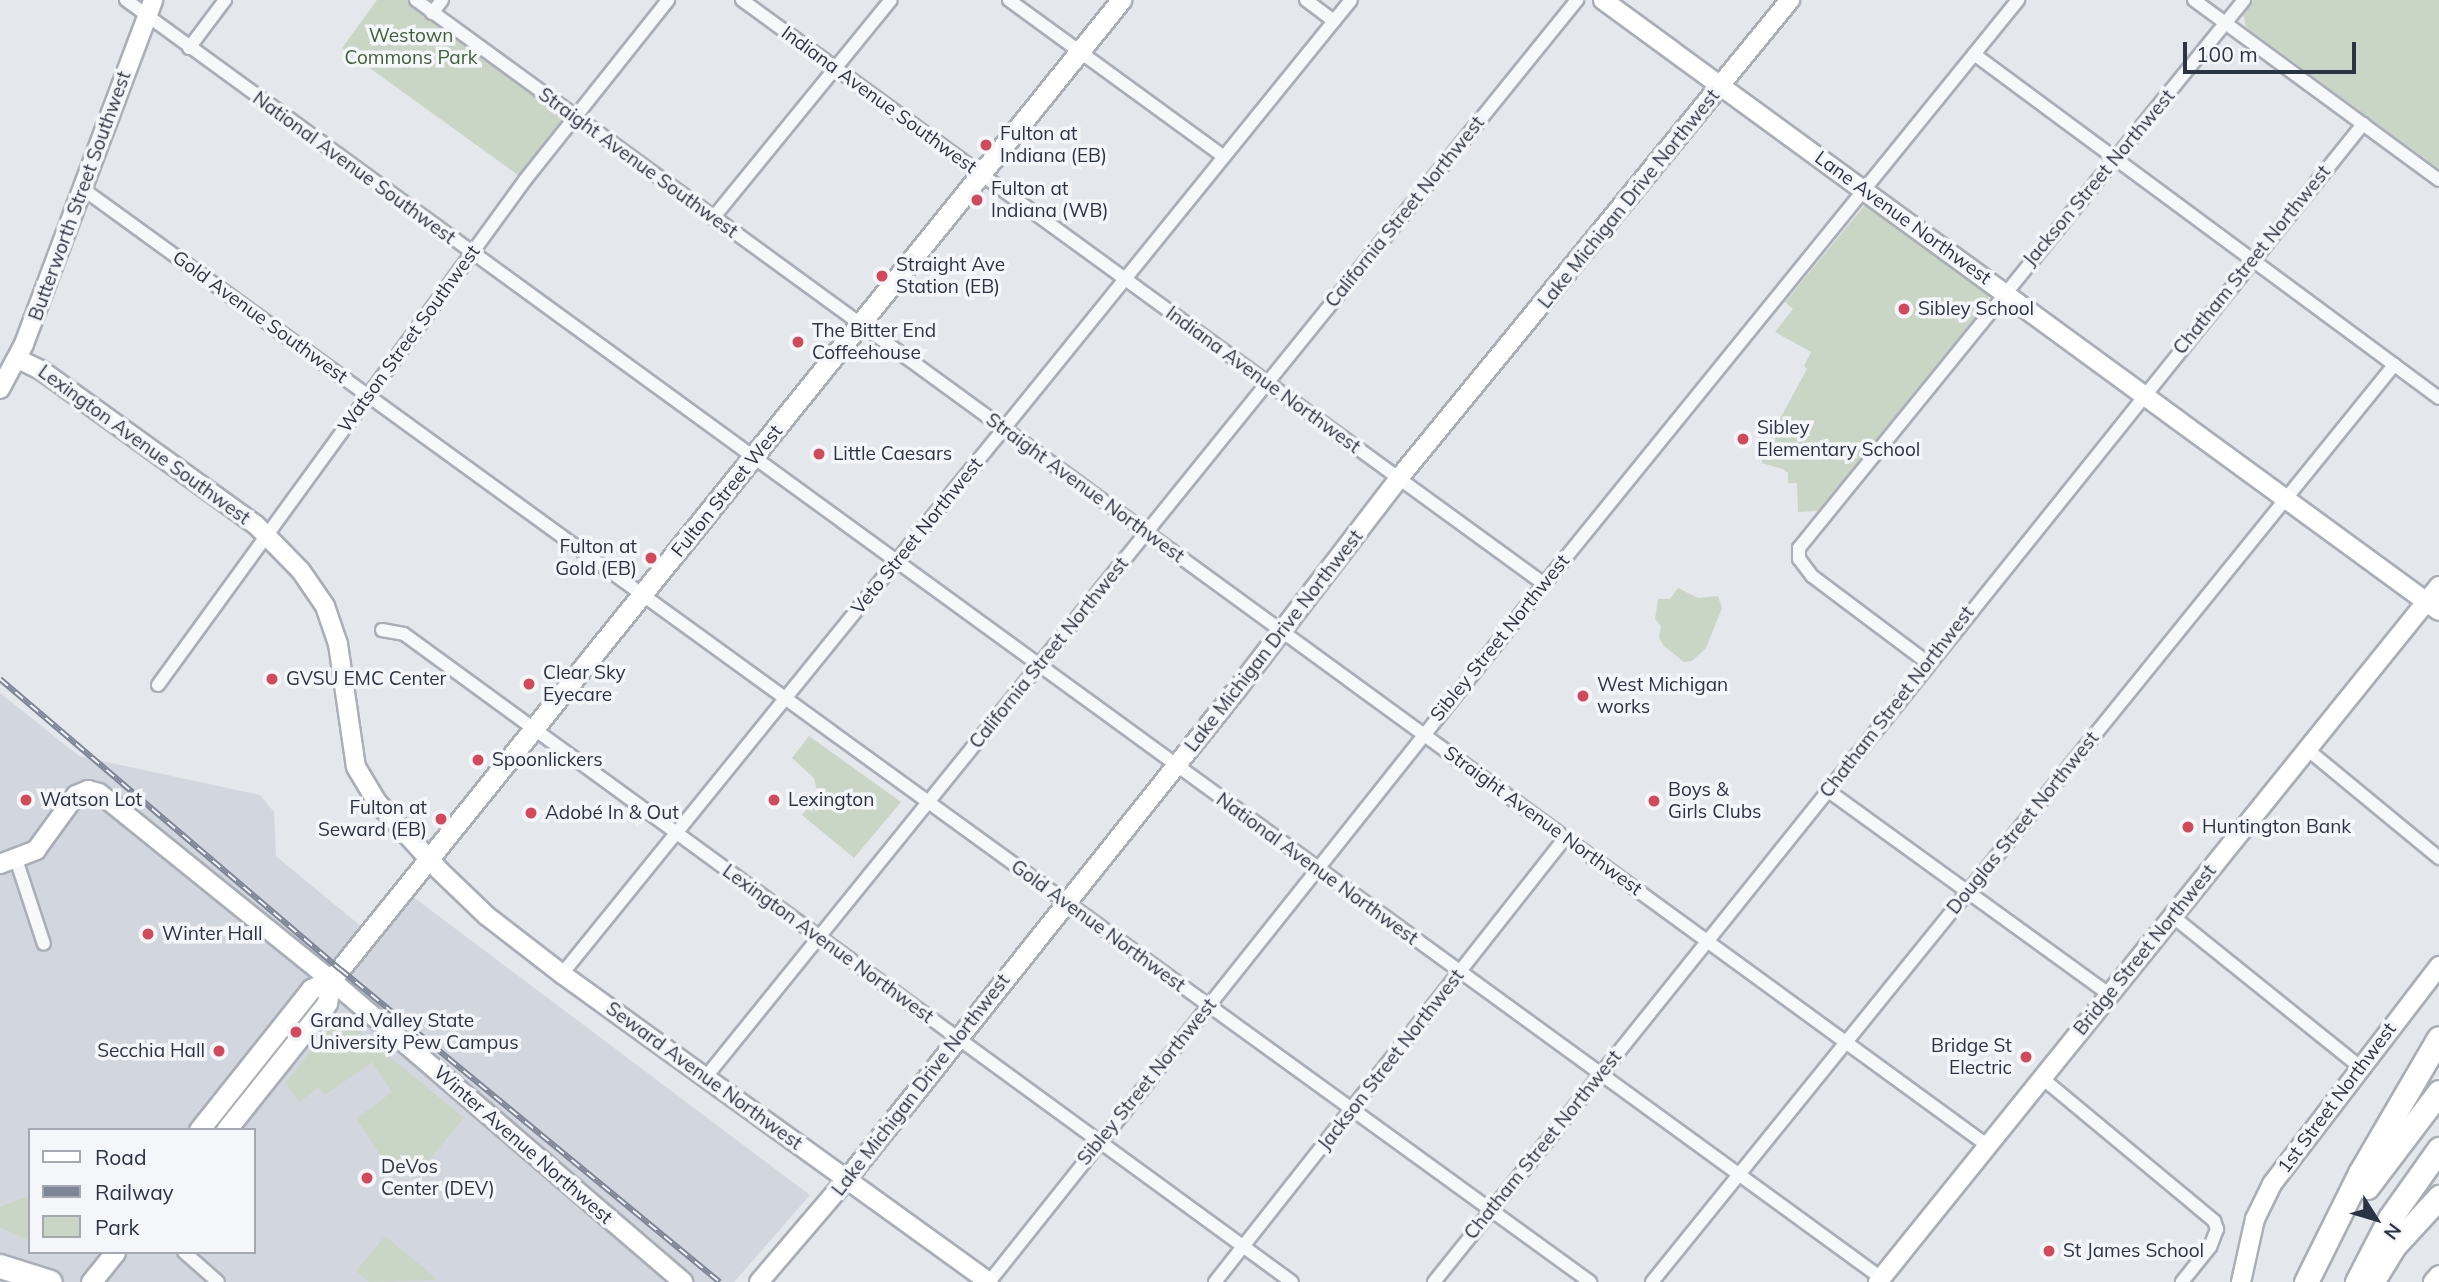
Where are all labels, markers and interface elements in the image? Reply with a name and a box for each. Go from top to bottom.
street label: Indiana Avenue Southwest [777,21,981,179]
park label: Westown Commons Park [345,25,477,69]
scale bar [2187,28,2360,72]
text: 100 m [2196,41,2258,67]
street label: Butterworth Street Southwest [24,68,136,324]
street label: Straight Avenue Southwest [534,83,742,243]
street label: Lake Michigan Drive Northwest [1534,85,1724,313]
street label: Jackson Street Northwest [2018,85,2180,271]
street label: National Avenue Southwest [248,87,460,249]
street label: California Street Northwest [1321,112,1489,312]
place label: Fulton at Indiana (EB) [1000,123,1107,167]
marker: Fulton at Indiana (EB) [978,137,994,153]
street label: Lane Avenue Northwest [1810,146,1996,290]
street label: Chatham Street Northwest [2169,161,2335,359]
place label: Fulton at Indiana (WB) [991,178,1109,222]
marker: Fulton at Indiana (WB) [969,192,985,208]
street label: Watson Street Southwest [333,241,485,437]
street label: Gold Avenue Southwest [168,246,352,388]
place label: Straight Ave Station (EB) [896,254,1005,298]
marker: Straight Ave Station (EB) [874,268,890,284]
place label: Sibley School [1918,298,2034,320]
marker: Sibley School [1896,301,1912,317]
street label: Indiana Avenue Northwest [1161,302,1365,458]
place label: The Bitter End Coffeehouse [812,320,936,364]
marker: The Bitter End Coffeehouse [790,334,806,350]
street label: Lexington Avenue Southwest [34,360,254,530]
street label: Straight Avenue Northwest [981,408,1189,568]
place label: Sibley Elementary School [1757,417,1920,461]
street label: Fulton Street West [667,420,787,562]
marker: Sibley Elementary School [1735,431,1751,447]
place label: Little Caesars [833,443,952,465]
marker: Little Caesars [811,446,827,462]
street label: Veto Street Northwest [847,453,987,619]
street label: Lake Michigan Drive Northwest [1180,526,1368,756]
place label: Fulton at Gold (EB) [555,536,637,580]
marker: Fulton at Gold (EB) [643,550,659,566]
street label: Sibley Street Northwest [1426,550,1574,726]
street label: California Street Northwest [965,553,1133,753]
street label: Chatham Street Northwest [1815,602,1979,802]
place label: Clear Sky Eyecare [543,662,626,706]
place label: GVSU EMC Center [286,668,446,690]
marker: GVSU EMC Center [264,671,280,687]
place label: West Michigan works [1597,674,1728,718]
marker: Clear Sky Eyecare [521,676,537,692]
marker: West Michigan works [1575,688,1591,704]
street label: Douglas Street Northwest [1942,727,2104,919]
street label: Straight Avenue Northwest [1439,741,1647,901]
place label: Spoonlickers [492,749,603,771]
marker: Spoonlickers [470,752,486,768]
place label: Boys & Girls Clubs [1668,779,1762,823]
street label: National Avenue Northwest [1212,788,1422,950]
place label: Watson Lot [40,789,142,811]
place label: Lexington [788,789,874,811]
marker: Watson Lot [18,792,34,808]
marker: Lexington [766,792,782,808]
marker: Boys & Girls Clubs [1646,793,1662,809]
place label: Fulton at Seward (EB) [318,797,427,841]
place label: Adobé In & Out [545,802,679,824]
marker: Adobé In & Out [523,805,539,821]
marker: Fulton at Seward (EB) [433,811,449,827]
place label: Huntington Bank [2202,816,2351,838]
marker: Huntington Bank [2180,819,2196,835]
street label: Gold Avenue Northwest [1007,855,1189,997]
street label: Lexington Avenue Northwest [718,860,938,1028]
street label: Bridge Street Northwest [2069,860,2221,1040]
place label: Winter Hall [162,923,263,945]
marker: Winter Hall [140,926,156,942]
street label: Jackson Street Northwest [1313,965,1469,1155]
street label: Lake Michigan Drive Northwest [827,970,1015,1200]
street label: Sibley Street Northwest [1073,994,1221,1170]
street label: Seward Avenue Northwest [601,997,807,1155]
place label: Grand Valley State University Pew Campus [310,1010,519,1054]
street label: 1st Street Northwest [2273,1018,2401,1178]
marker: Grand Valley State University Pew Campus [288,1024,304,1040]
place label: Bridge St Electric [1931,1035,2012,1079]
place label: Secchia Hall [97,1040,205,1062]
marker: Secchia Hall [211,1043,227,1059]
street label: Chatham Street Northwest [1460,1046,1626,1244]
marker: Bridge St Electric [2018,1049,2034,1065]
street label: Winter Avenue Northwest [429,1061,617,1229]
legend [28,1128,256,1254]
text: Road [95,1144,146,1170]
place label: DeVos Center (DEV) [381,1156,495,1200]
marker: DeVos Center (DEV) [359,1170,375,1186]
text: Railway [95,1179,174,1205]
north arrow [2341,1184,2411,1254]
text: Park [95,1214,139,1240]
text: N [2379,1219,2407,1245]
place label: St James School [2063,1240,2204,1262]
marker: St James School [2041,1243,2057,1259]

